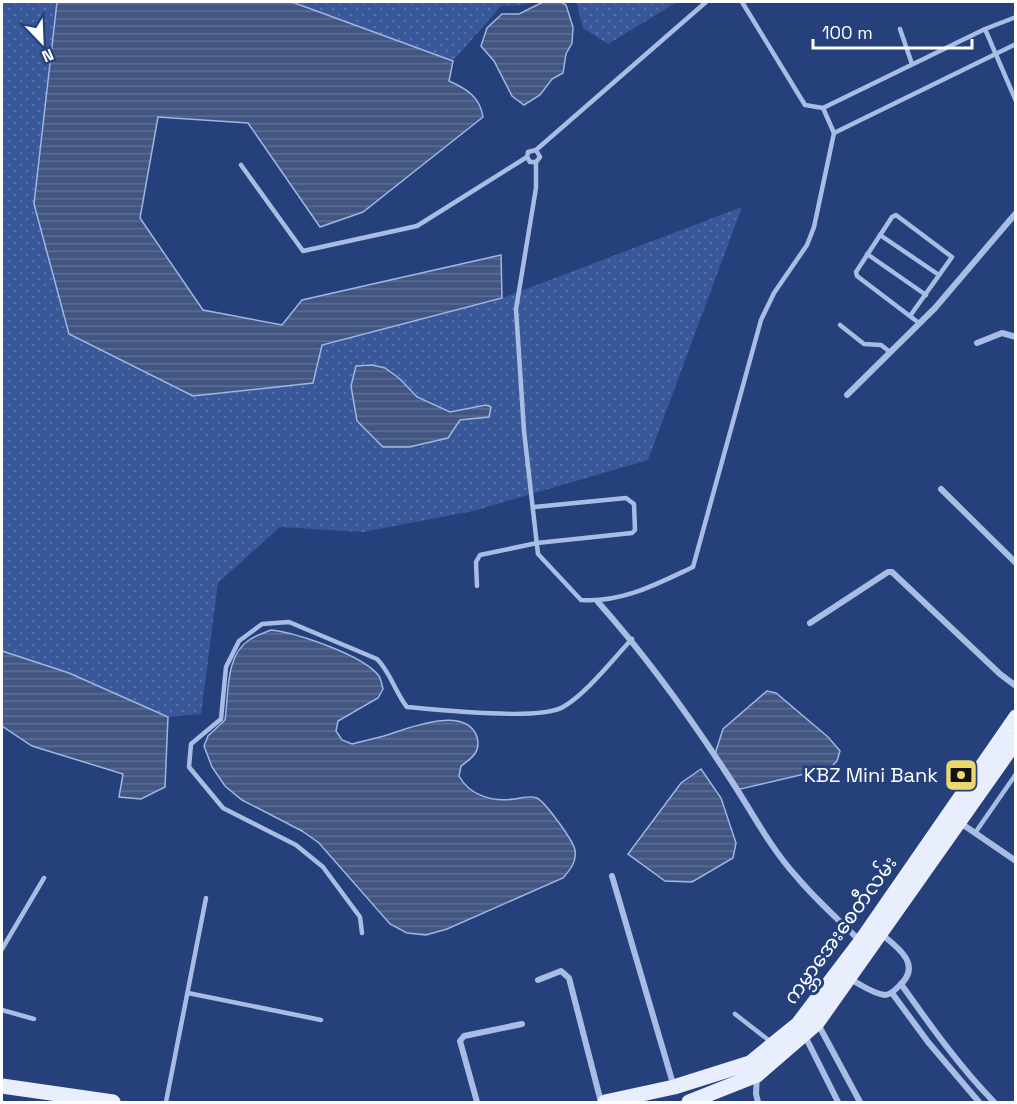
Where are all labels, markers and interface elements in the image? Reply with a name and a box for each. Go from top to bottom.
north arrow [12,12,72,72]
scale bar [813,12,972,50]
text: 100 m [822,21,873,44]
text: N [39,44,57,67]
bank icon: KBZ Mini Bank [943,757,979,793]
place label: KBZ Mini Bank [804,762,938,788]
street label: ကမ္ဘာအေးစေတီလမ်း [777,850,905,1011]

